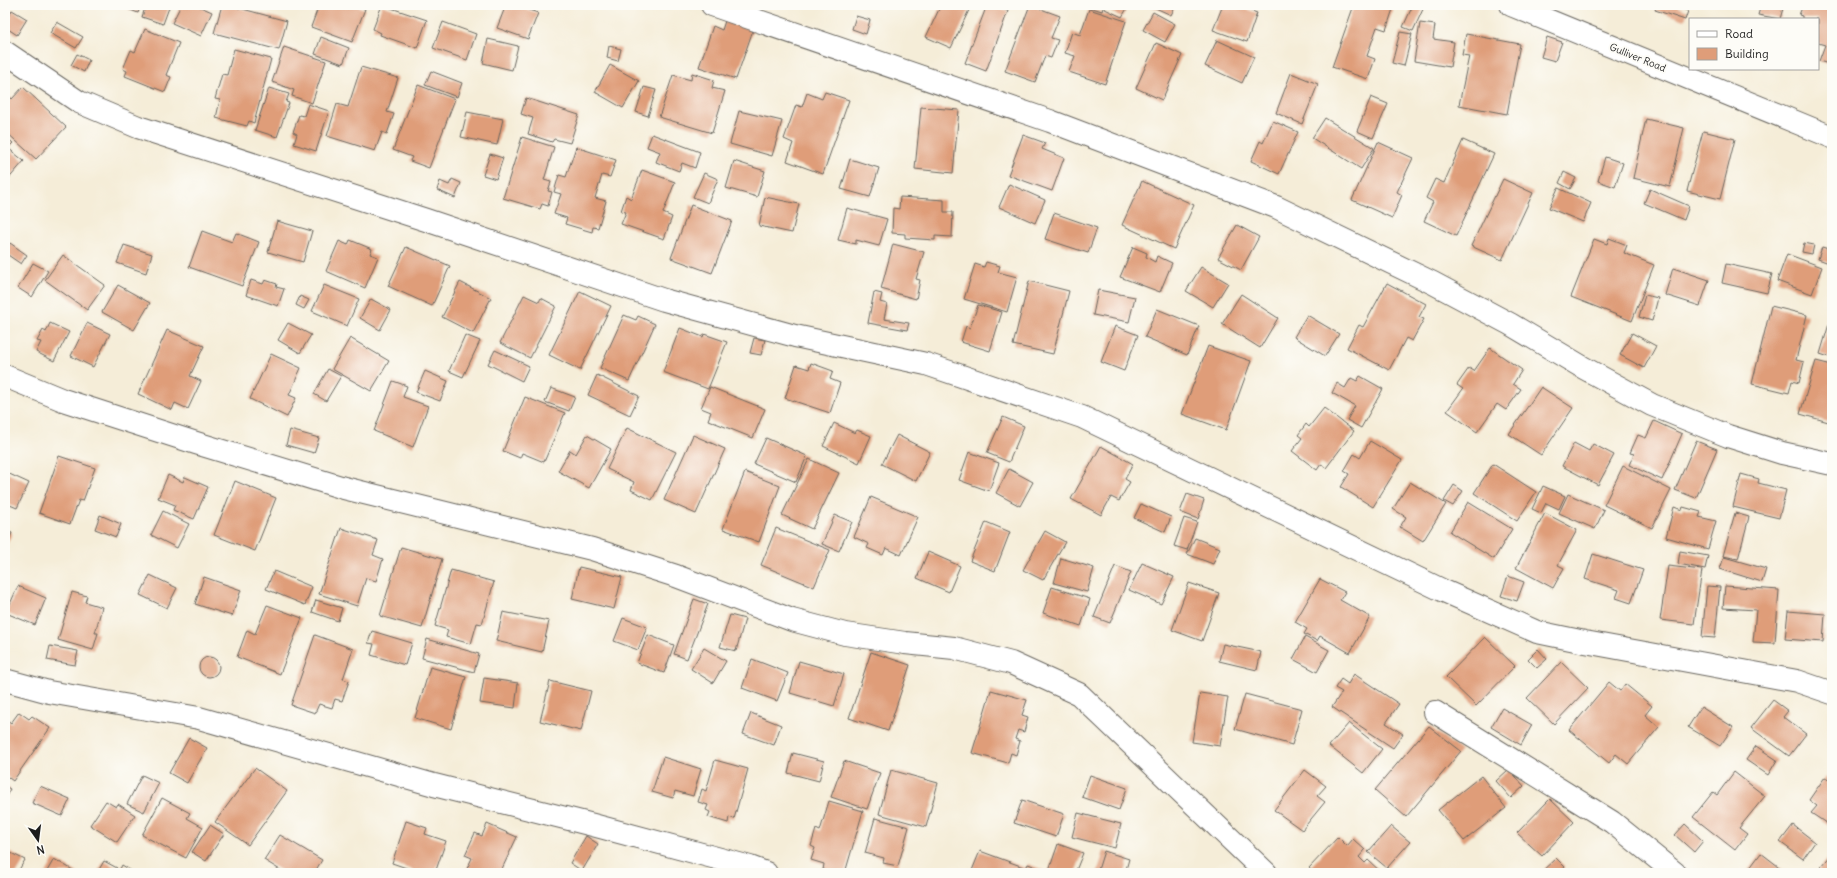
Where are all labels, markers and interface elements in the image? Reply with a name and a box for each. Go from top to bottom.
legend [1689,18,1819,70]
text: Road [1725,26,1753,41]
street label: Gulliver Road [1608,40,1668,75]
text: Building [1725,46,1769,61]
north arrow [18,820,58,860]
text: N [35,842,46,857]

